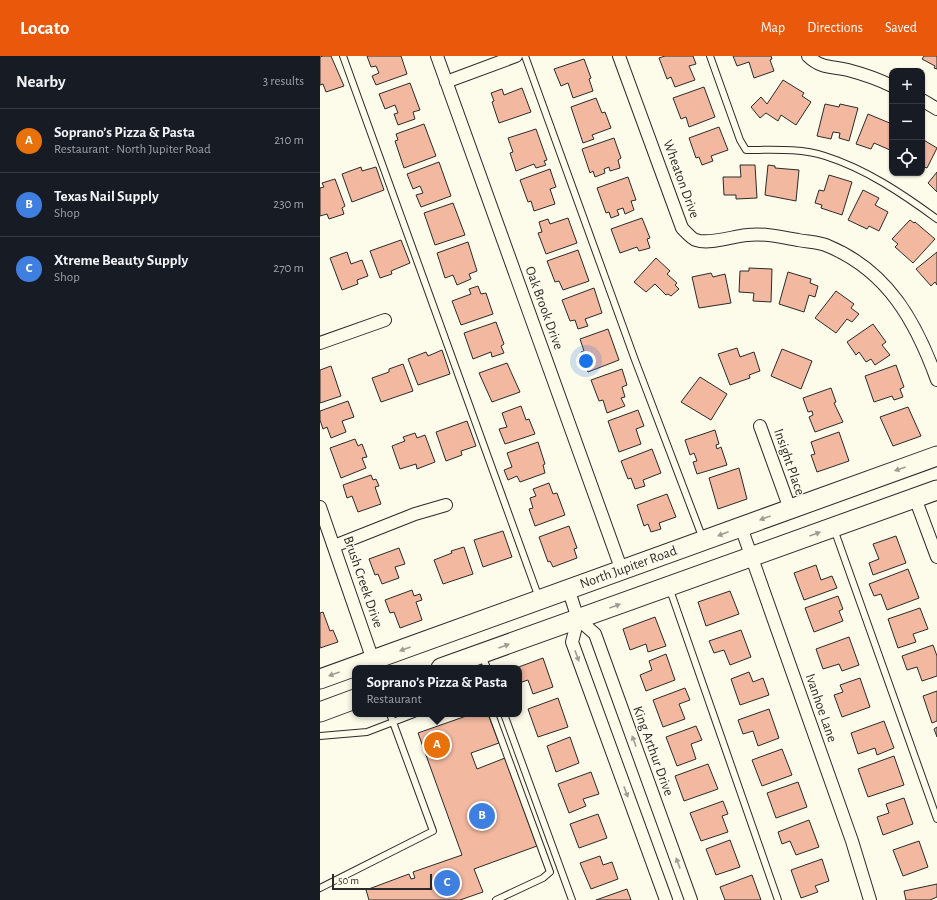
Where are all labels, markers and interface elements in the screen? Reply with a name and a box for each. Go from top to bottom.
text: Locato [20,19,69,38]
text: Map [761,21,785,35]
text: Directions [807,21,863,35]
text: Saved [885,21,917,35]
map controls [889,68,925,176]
button: + [889,68,925,104]
text: Nearby [16,73,66,90]
text: 3 results [263,75,304,88]
button: − [889,104,925,140]
text: Soprano’s Pizza & Pasta [54,125,195,140]
text: A [25,134,33,147]
text: 210 m [274,134,304,147]
street label: Wheaton Drive [660,138,702,220]
button: locate [889,140,925,176]
text: Restaurant · North Jupiter Road [54,143,211,156]
text: Texas Nail Supply [54,189,159,204]
text: B [25,198,33,211]
text: 230 m [273,198,304,211]
text: Shop [54,207,80,220]
text: Xtreme Beauty Supply [54,253,188,268]
text: C [26,262,32,275]
text: 270 m [273,262,304,275]
street label: Oak Brook Drive [522,264,566,352]
text: Shop [54,271,80,284]
your location [576,351,596,371]
street label: Insight Place [771,427,807,497]
one-way arrow [894,467,906,473]
one-way arrow [758,516,770,522]
one-way arrow [716,531,728,537]
one-way arrow [809,531,821,537]
street label: Brush Creek Drive [341,534,385,630]
street label: North Jupiter Road [578,544,679,591]
one-way arrow [609,602,621,608]
one-way arrow [499,642,511,648]
one-way arrow [398,646,410,652]
one-way arrow [574,651,580,663]
popup [352,665,522,717]
one-way arrow [327,672,339,678]
street label: Ivanhoe Lane [803,672,839,744]
text: Soprano’s Pizza & Pasta [367,675,507,690]
text: Restaurant [367,693,422,706]
street label: King Arthur Drive [630,704,676,798]
pin: A [424,730,450,760]
one-way arrow [630,735,636,747]
one-way arrow [624,786,630,798]
pin: B [469,801,495,831]
one-way arrow [675,857,681,869]
pin: C [434,868,460,898]
scale bar [332,872,432,891]
text: 50 m [338,875,359,886]

